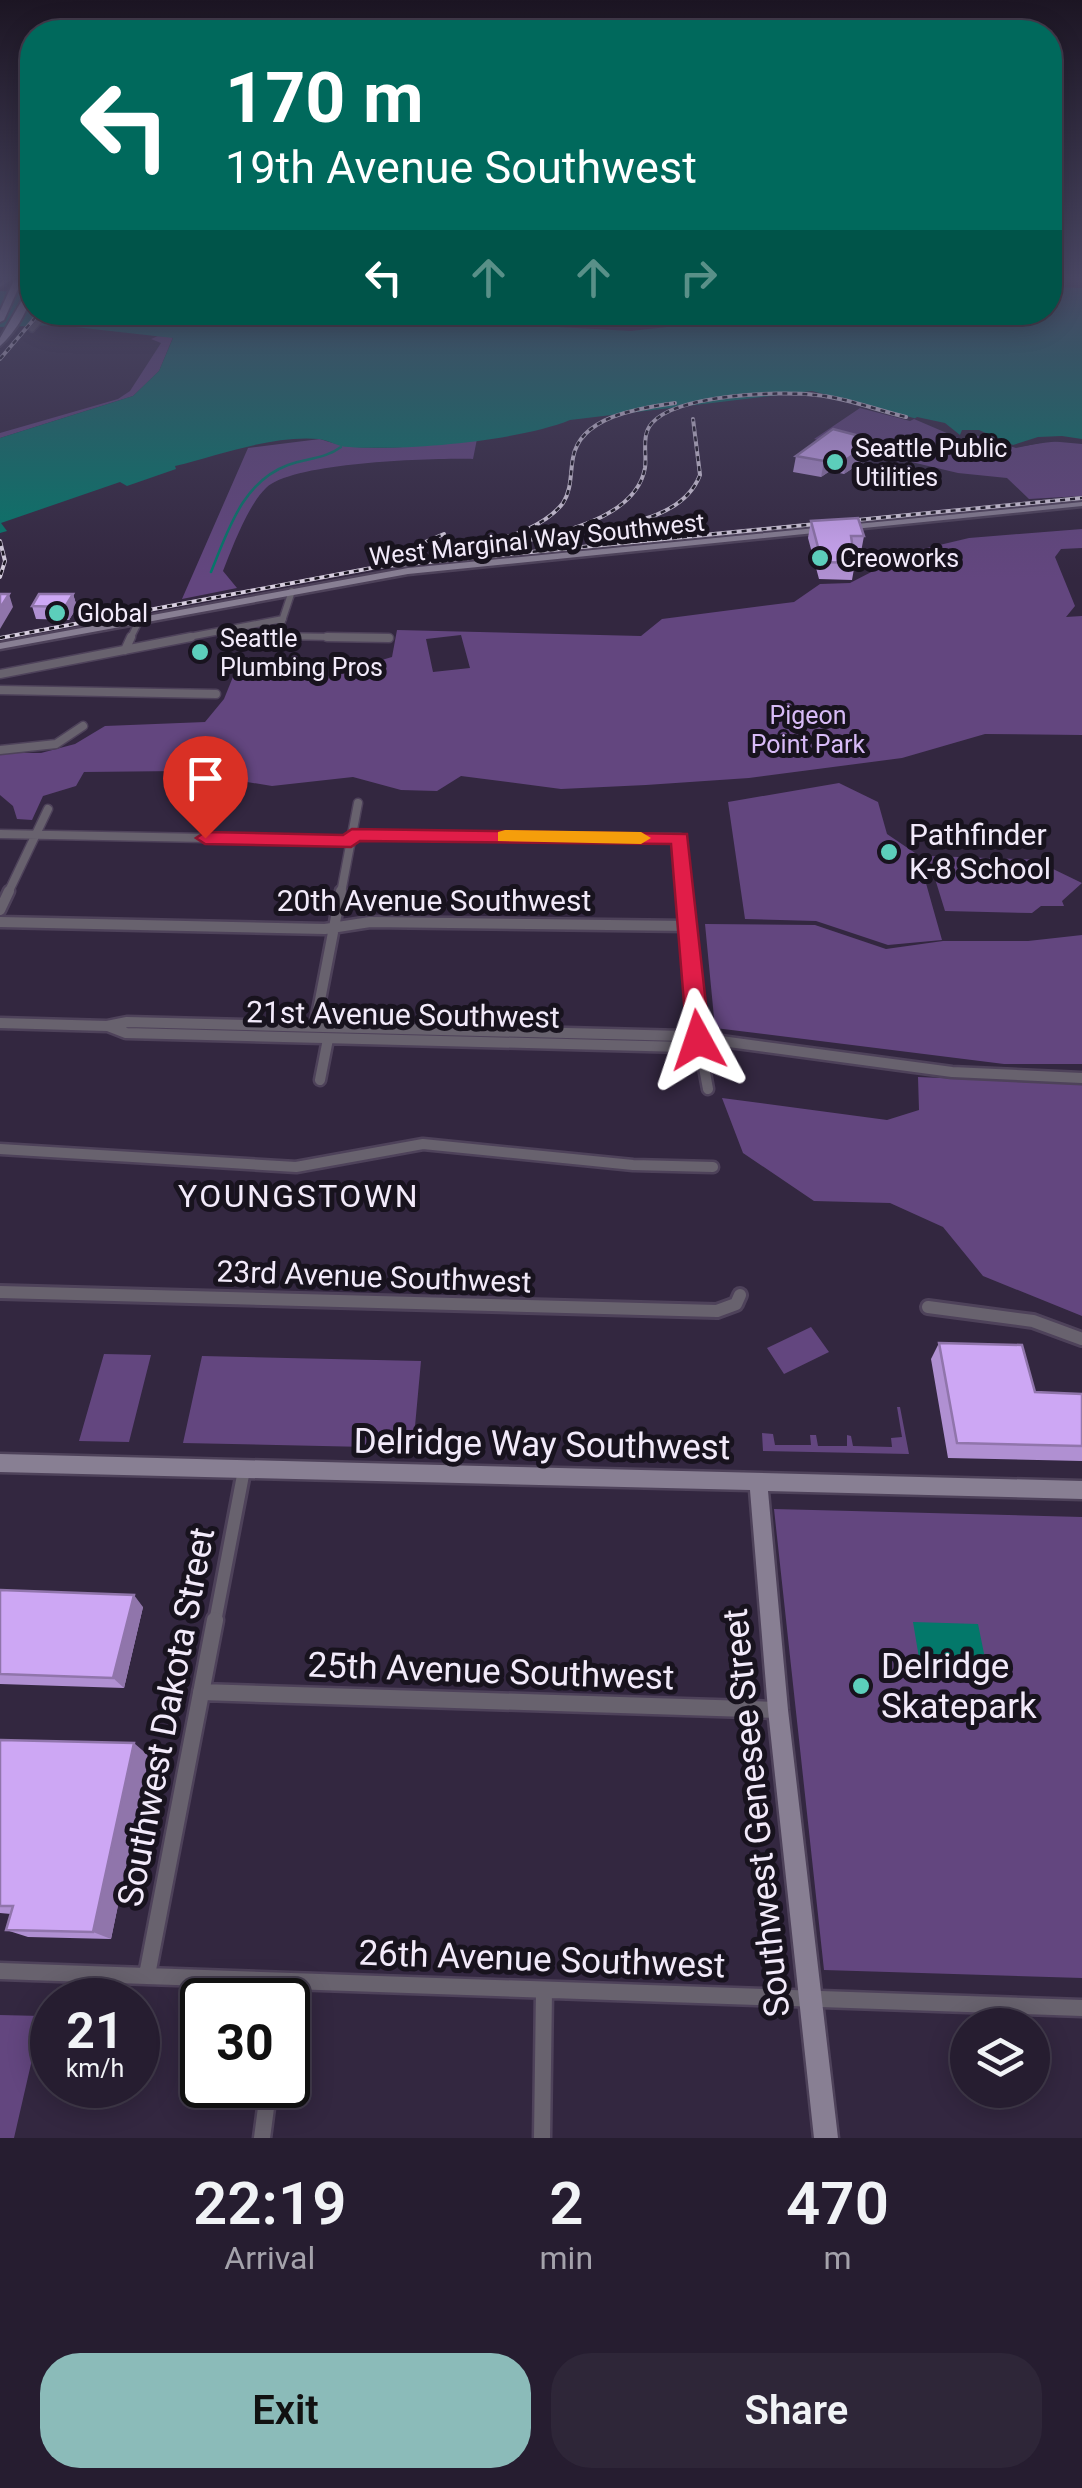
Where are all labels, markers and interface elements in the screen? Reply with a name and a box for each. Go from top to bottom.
text: 170 m [225,57,424,139]
icon: left [60,60,190,190]
text: 19th Avenue Southwest [225,141,697,194]
icon: left [356,250,411,305]
icon: ahead [461,250,516,305]
icon: ahead [566,250,621,305]
icon: right [671,250,726,305]
place label: Seattle Public Utilities [855,434,1007,492]
marker: Seattle Public Utilities [824,451,846,473]
street label: West Marginal Way Southwest [368,507,706,572]
place label: Creoworks [840,544,959,573]
marker: Creoworks [809,547,831,569]
place label: Global [77,599,148,628]
marker: Global [46,602,68,624]
place label: Seattle Plumbing Pros [220,624,383,682]
marker: Seattle Plumbing Pros [189,641,211,663]
park label: Pigeon Point Park [751,701,866,759]
pin [163,736,248,839]
icon: arrive [178,751,233,806]
place label: Pathfinder K-8 School [909,817,1051,886]
marker: Pathfinder K-8 School [878,841,900,863]
street label: 20th Avenue Southwest [277,883,591,918]
position arrow [646,988,750,1092]
street label: 21st Avenue Southwest [246,994,560,1035]
district label: YOUNGSTOWN [178,1177,420,1215]
street label: 23rd Avenue Southwest [216,1254,532,1299]
street label: Delridge Way Southwest [353,1421,731,1468]
street label: Southwest Dakota Street [110,1524,223,1910]
street label: Southwest Genesee Street [715,1607,798,2019]
street label: 25th Avenue Southwest [307,1645,675,1698]
place label: Delridge Skatepark [881,1646,1037,1727]
marker: Delridge Skatepark [850,1675,872,1697]
street label: 26th Avenue Southwest [358,1933,726,1986]
speed limit sign: 30 [180,1978,310,2108]
text: 21 [66,2002,124,2060]
map controls [950,2008,1050,2108]
button: layers [950,2008,1050,2108]
text: km/h [66,2054,124,2083]
text: 22:19 [193,2168,347,2239]
text: 2 [549,2168,583,2239]
text: 470 [786,2168,889,2239]
text: Arrival [224,2239,315,2277]
text: min [540,2239,593,2277]
text: m [823,2239,852,2277]
button: Exit [40,2353,531,2468]
button: Share [551,2353,1042,2468]

